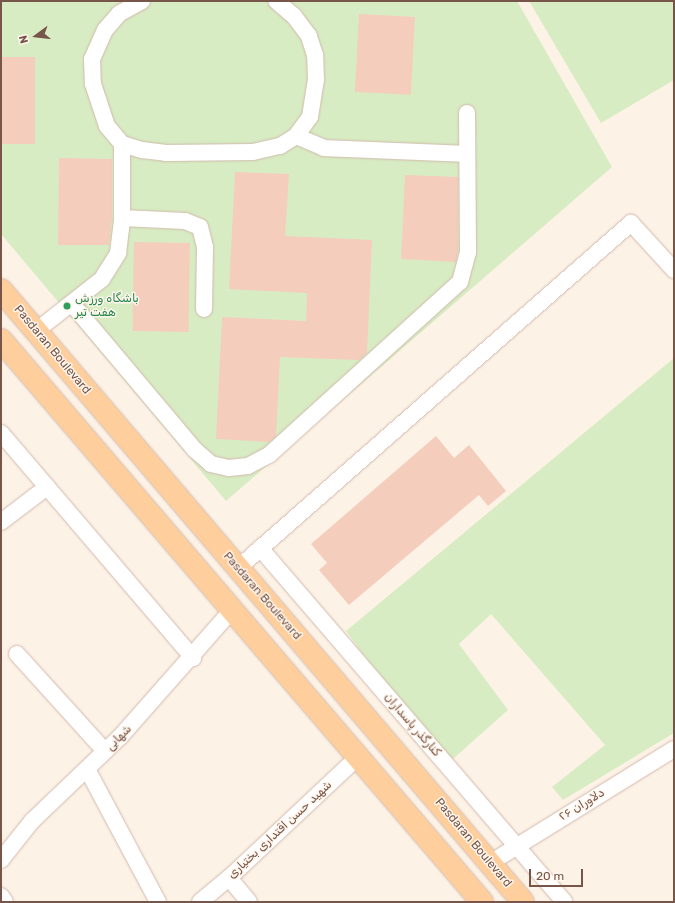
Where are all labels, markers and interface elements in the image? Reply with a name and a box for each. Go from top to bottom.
north arrow [16,16,56,56]
text: N [17,34,31,45]
place label: باشگاه ورزش هفت تیر [75,292,139,320]
marker: باشگاه ورزش هفت تیر [62,301,72,311]
street label: Pasdaran Boulevard [11,303,93,397]
street label: Pasdaran Boulevard [220,549,304,643]
street label: کنارگذر پاسداران [381,690,443,760]
street label: شهابی [103,722,135,754]
street label: شهید حسن اقتداری بختیاری [225,778,335,882]
street label: دلاوران ۲۶ [557,786,607,824]
street label: Pasdaran Boulevard [432,796,514,890]
scale bar [531,861,585,887]
text: 20 m [536,869,564,883]

